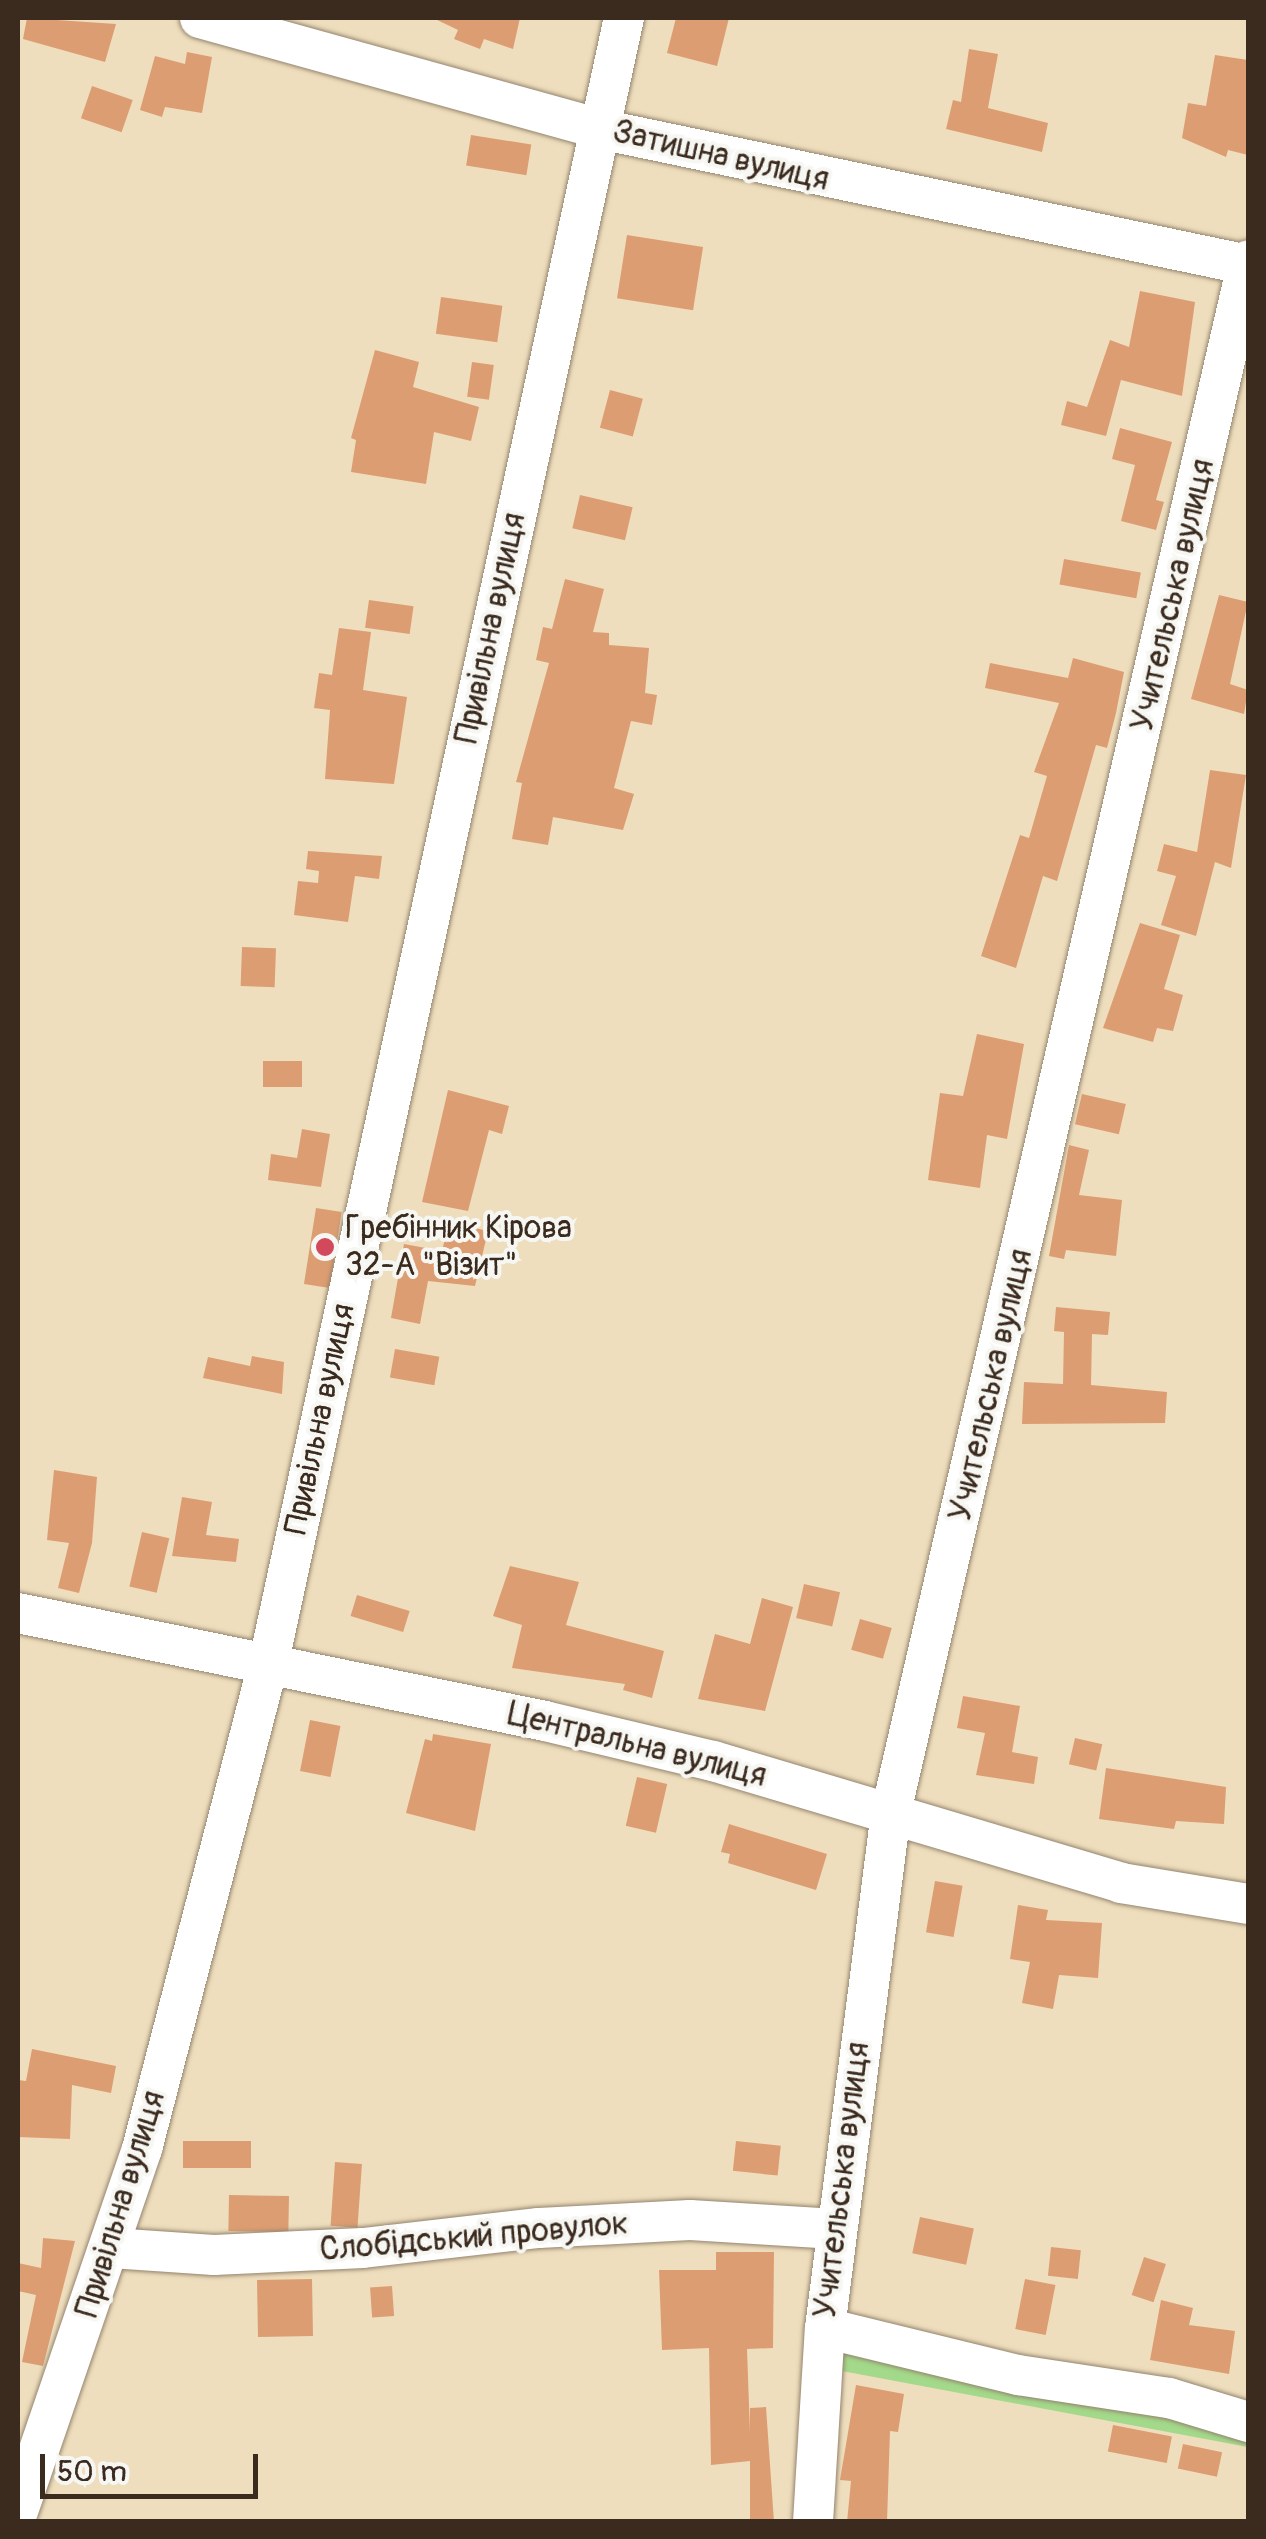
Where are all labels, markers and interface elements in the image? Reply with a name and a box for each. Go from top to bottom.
street label: Затишна вулиця [609,113,833,199]
street label: Учительська вулиця [1123,455,1223,735]
street label: Привільна вулиця [448,509,534,747]
place label: Гребінник Кірова 32-А "Візит" [345,1210,572,1285]
marker: Гребінник Кірова 32-А "Візит" [314,1236,336,1258]
street label: Учительська вулиця [941,1245,1041,1525]
street label: Привільна вулиця [277,1300,363,1538]
street label: Центральна вулиця [504,1694,770,1796]
street label: Учительська вулиця [806,2040,878,2320]
street label: Привільна вулиця [68,2086,174,2322]
street label: Слобідський провулок [318,2204,630,2270]
scale bar [45,2434,262,2496]
text: 50 m [57,2453,127,2490]

